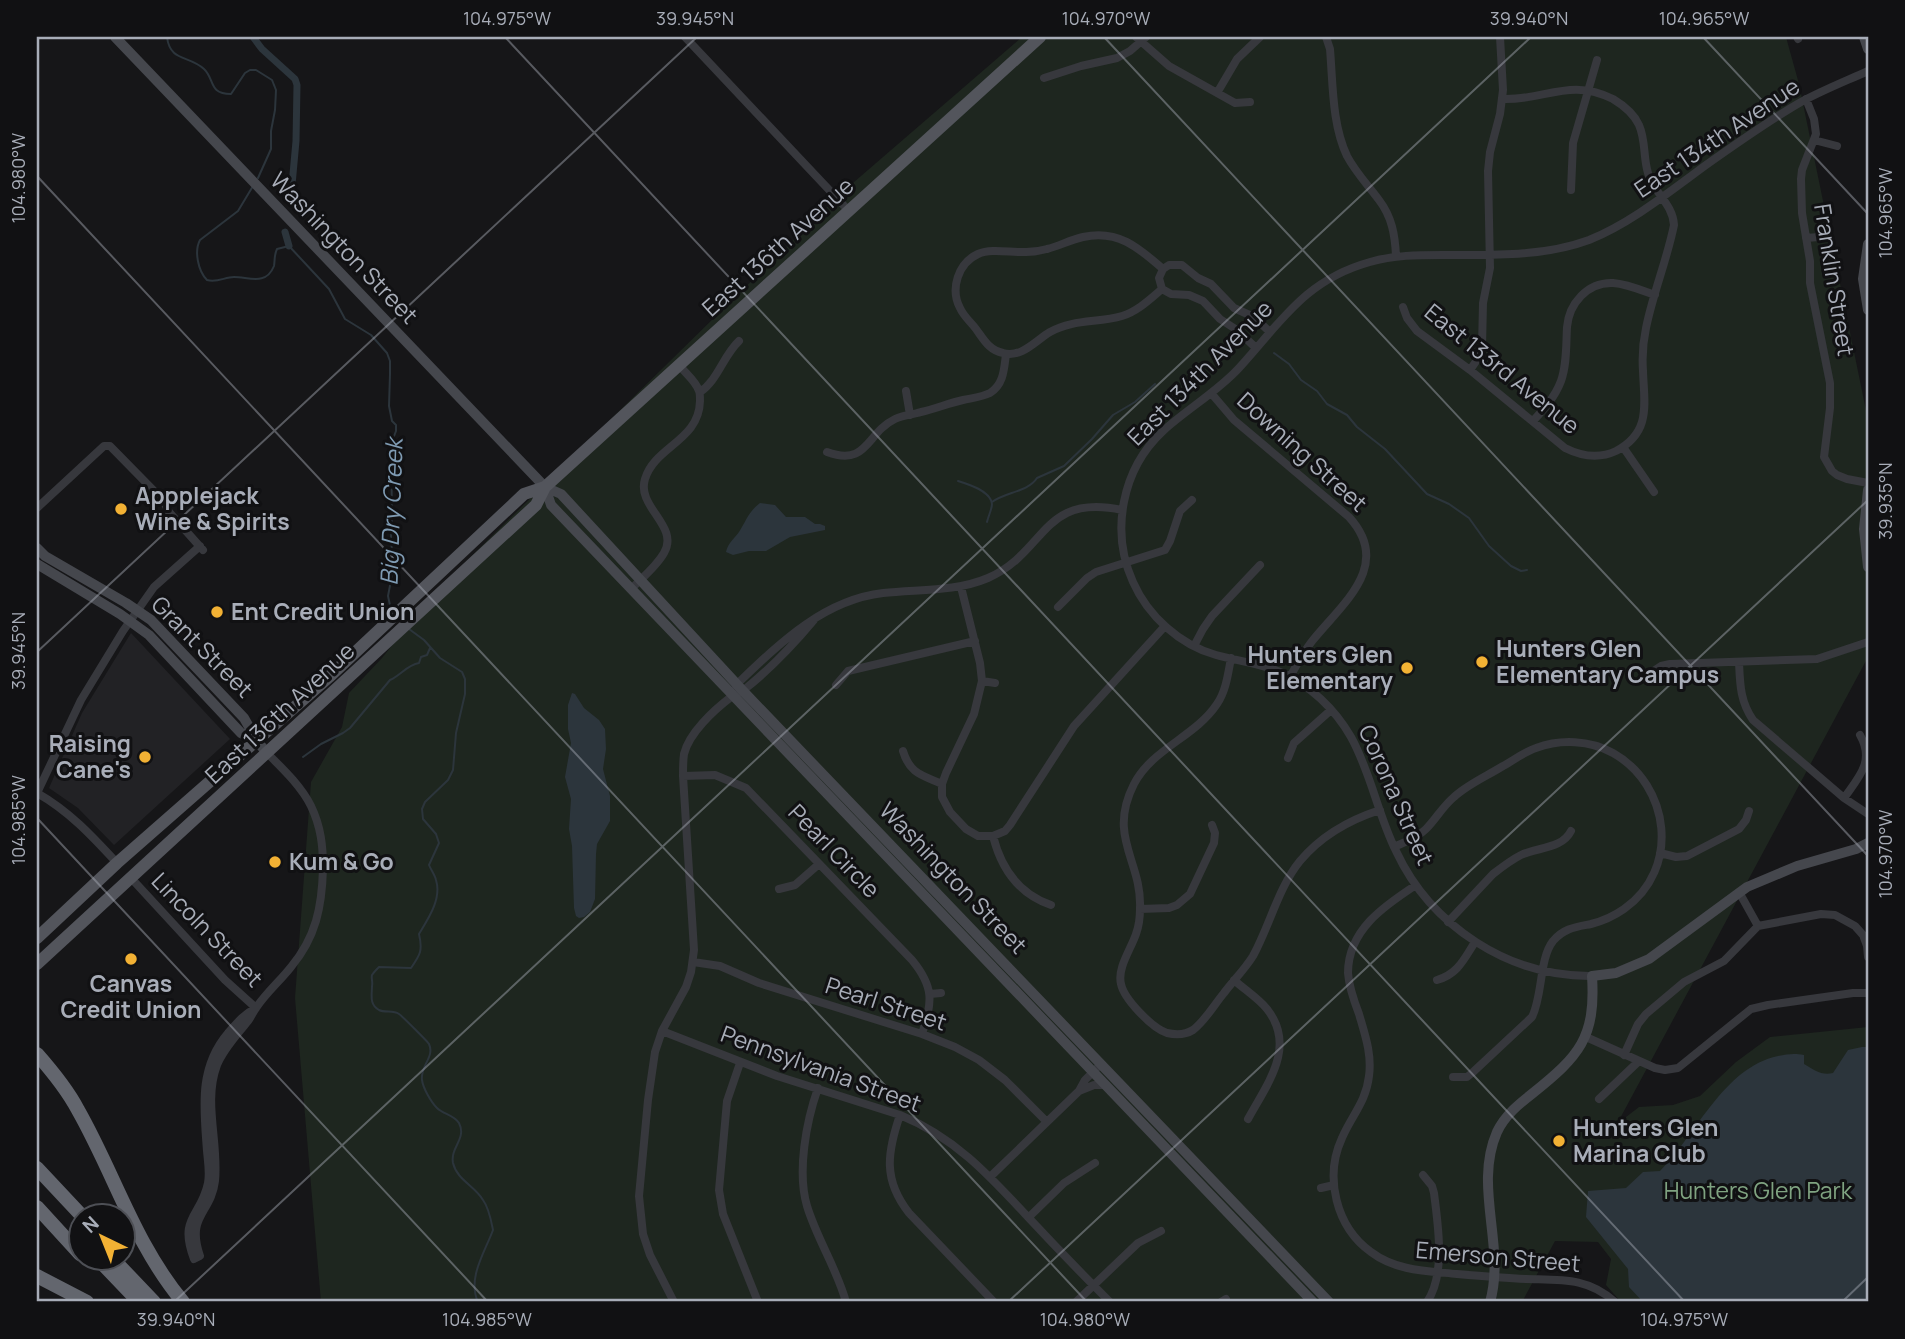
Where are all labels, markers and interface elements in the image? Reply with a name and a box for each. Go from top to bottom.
text: 104.975°W [463,6,551,30]
text: 39.945°N [656,6,734,30]
text: 104.970°W [1062,6,1151,30]
text: 39.940°N [1490,6,1568,30]
text: 104.965°W [1659,6,1749,30]
street label: East 134th Avenue [1627,70,1805,204]
text: 104.980°W [6,133,30,223]
street label: Washington Street [264,164,426,330]
text: 104.965°W [1873,168,1897,258]
street label: East 136th Avenue [695,169,860,323]
street label: Franklin Street [1807,201,1863,358]
street label: East 134th Avenue [1120,293,1279,452]
street label: East 133rd Avenue [1418,296,1587,441]
street label: Downing Street [1231,384,1375,518]
water label: Big Dry Creek [371,435,410,586]
text: 39.935°N [1873,462,1897,540]
place label: Appplejack Wine & Spirits [135,479,290,537]
marker: Appplejack Wine & Spirits [113,501,129,517]
street label: Grant Street [145,588,261,704]
place label: Ent Credit Union [231,595,414,627]
marker: Ent Credit Union [209,604,225,620]
text: 39.945°N [6,612,30,690]
place label: Hunters Glen Elementary Campus [1496,632,1719,690]
street label: East 136th Avenue [197,634,361,790]
place label: Hunters Glen Elementary [1248,638,1393,696]
marker: Hunters Glen Elementary Campus [1474,654,1490,670]
marker: Hunters Glen Elementary [1399,660,1415,676]
street label: Corona Street [1352,719,1442,870]
place label: Raising Cane's [49,727,131,785]
marker: Raising Cane's [137,749,153,765]
text: 104.985°W [6,775,30,865]
street label: Washington Street [873,794,1035,960]
street label: Pearl Circle [782,796,888,904]
text: 104.970°W [1873,809,1897,898]
place label: Kum & Go [289,845,394,877]
marker: Kum & Go [267,854,283,870]
street label: Lincoln Street [145,865,271,994]
marker: Canvas Credit Union [123,951,139,967]
place label: Canvas Credit Union [61,967,201,1025]
street label: Pearl Street [822,968,951,1038]
street label: Pennsylvania Street [717,1017,926,1119]
place label: Hunters Glen Marina Club [1573,1111,1719,1169]
marker: Hunters Glen Marina Club [1551,1133,1567,1149]
park label: Hunters Glen Park [1664,1174,1853,1206]
north arrow [66,1202,136,1272]
text: N [77,1210,104,1239]
street label: Emerson Street [1414,1233,1582,1279]
text: 39.940°N [137,1307,215,1331]
text: 104.985°W [442,1307,532,1331]
text: 104.980°W [1040,1307,1130,1331]
text: 104.975°W [1640,1307,1728,1331]

